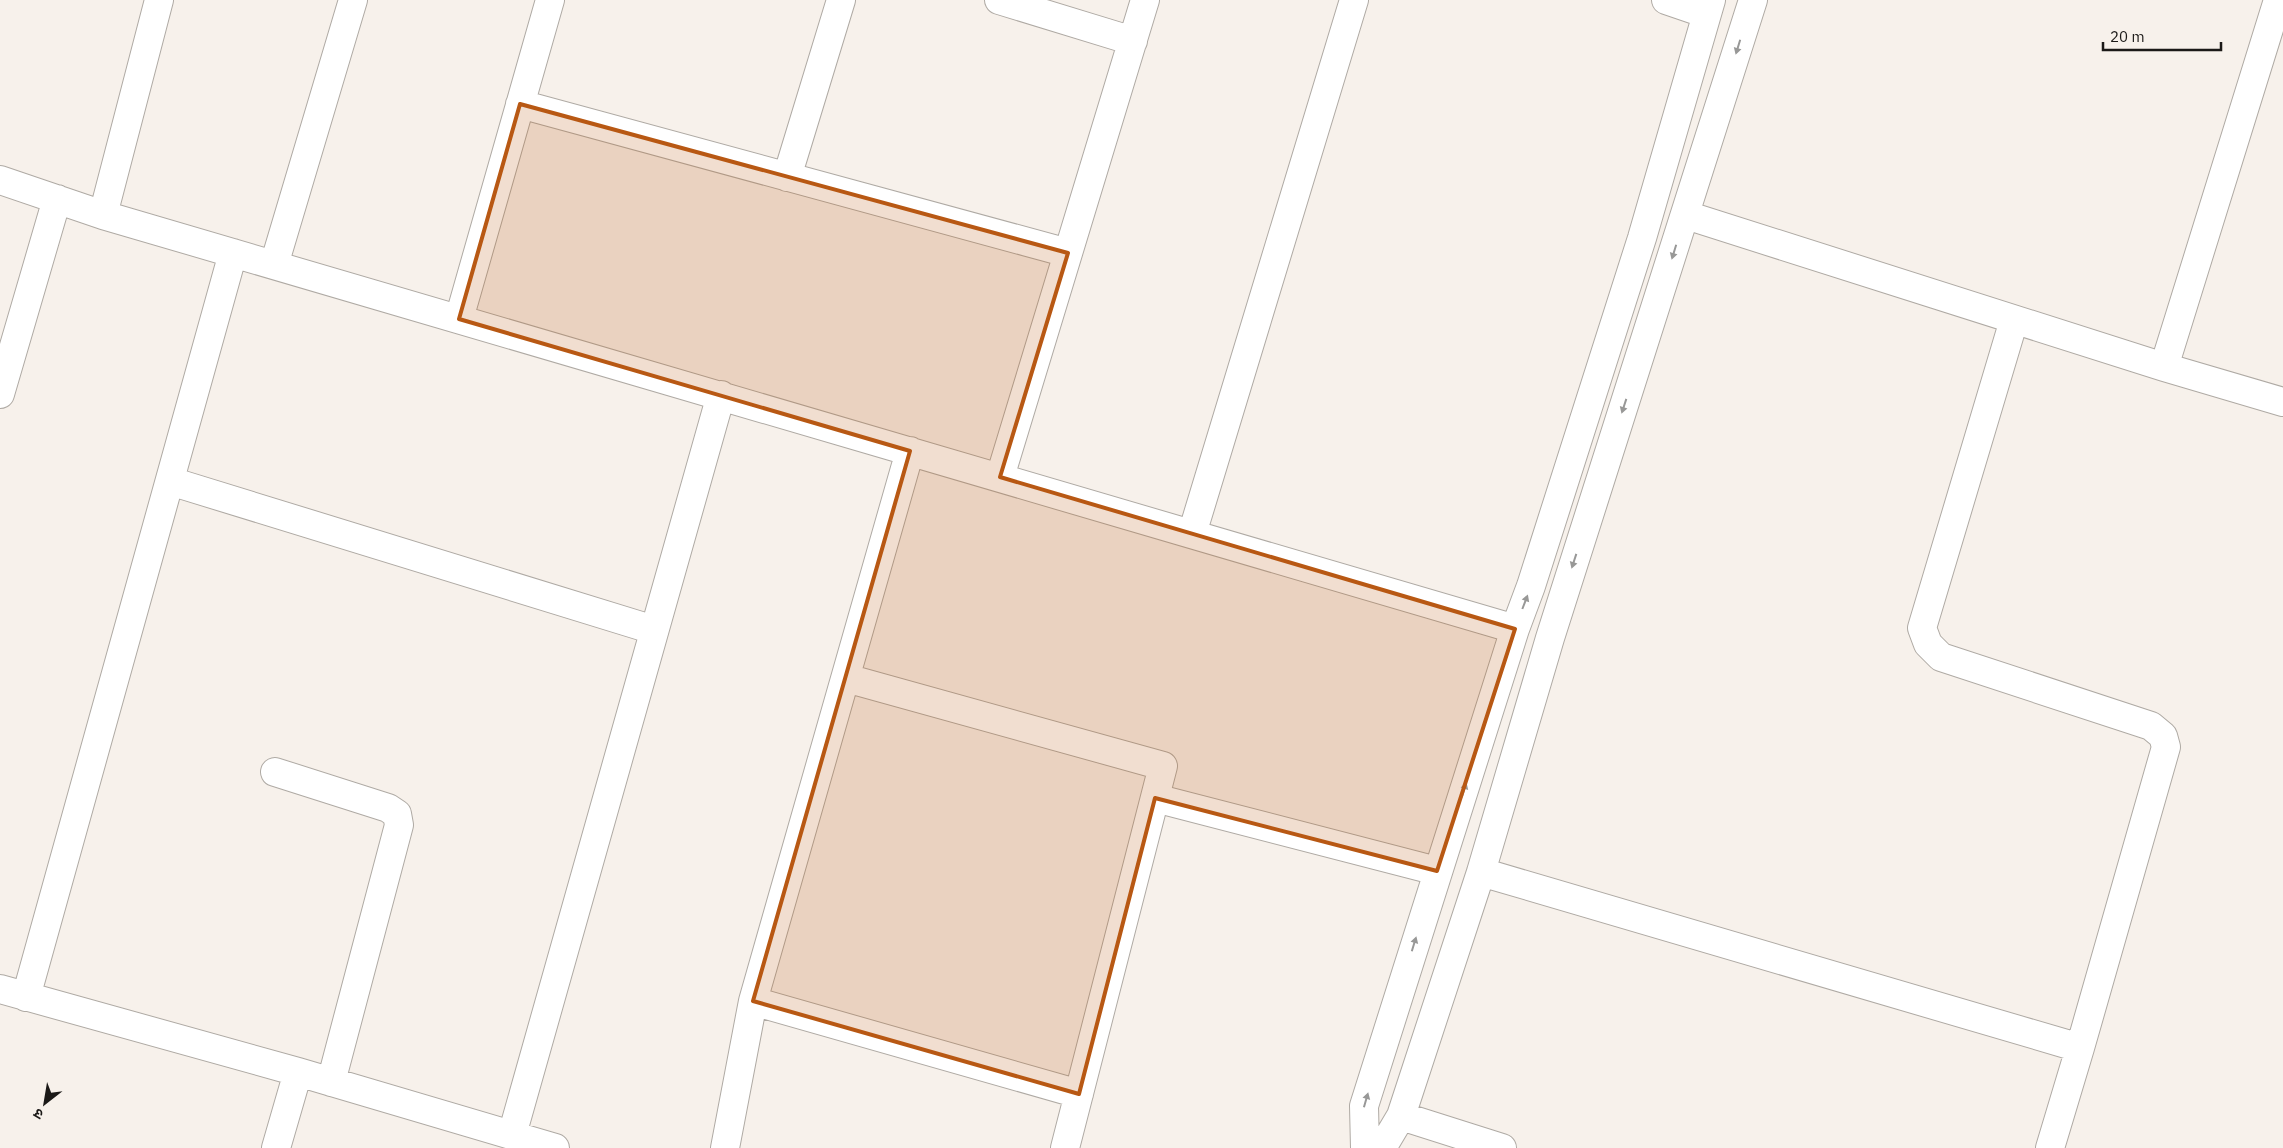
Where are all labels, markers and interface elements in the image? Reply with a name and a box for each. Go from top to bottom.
scale bar [2103,20,2220,52]
text: 20 m [2110,27,2145,46]
one-way arrow [1734,39,1742,54]
one-way arrow [1670,244,1677,259]
one-way arrow [1620,399,1628,414]
one-way arrow [1570,554,1578,569]
one-way arrow [1521,594,1529,609]
one-way arrow [1460,782,1468,797]
one-way arrow [1411,937,1419,952]
north arrow [20,1078,70,1128]
one-way arrow [1363,1092,1371,1107]
text: उ [29,1104,46,1124]

